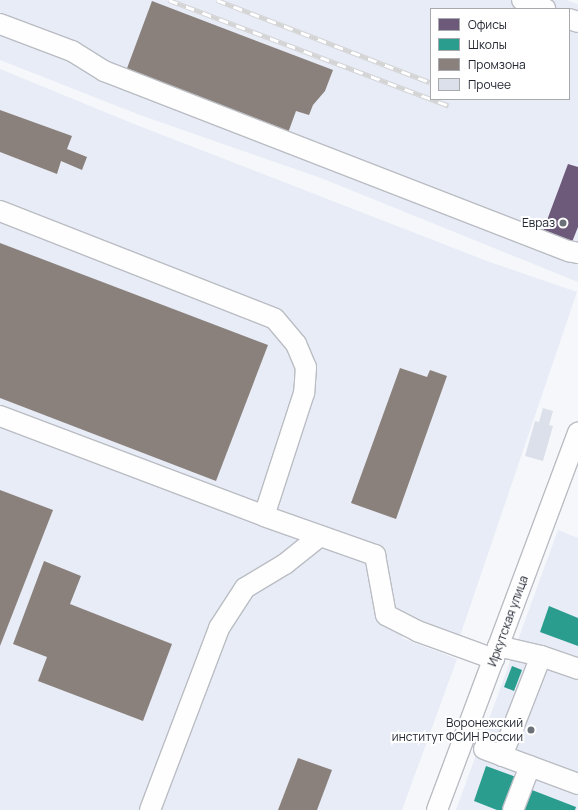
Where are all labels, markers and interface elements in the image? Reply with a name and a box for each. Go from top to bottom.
legend [430,8,570,100]
text: Офисы [468,16,507,33]
text: Школы [468,36,507,53]
text: Промзона [468,56,526,73]
text: Прочее [468,76,511,93]
place label: Евраз [522,216,555,230]
marker: Евраз [558,218,568,228]
street label: Иркутская улица [485,574,531,668]
place label: Воронежский институт ФСИН России [392,716,523,744]
marker: Воронежский институт ФСИН России [526,725,536,735]

